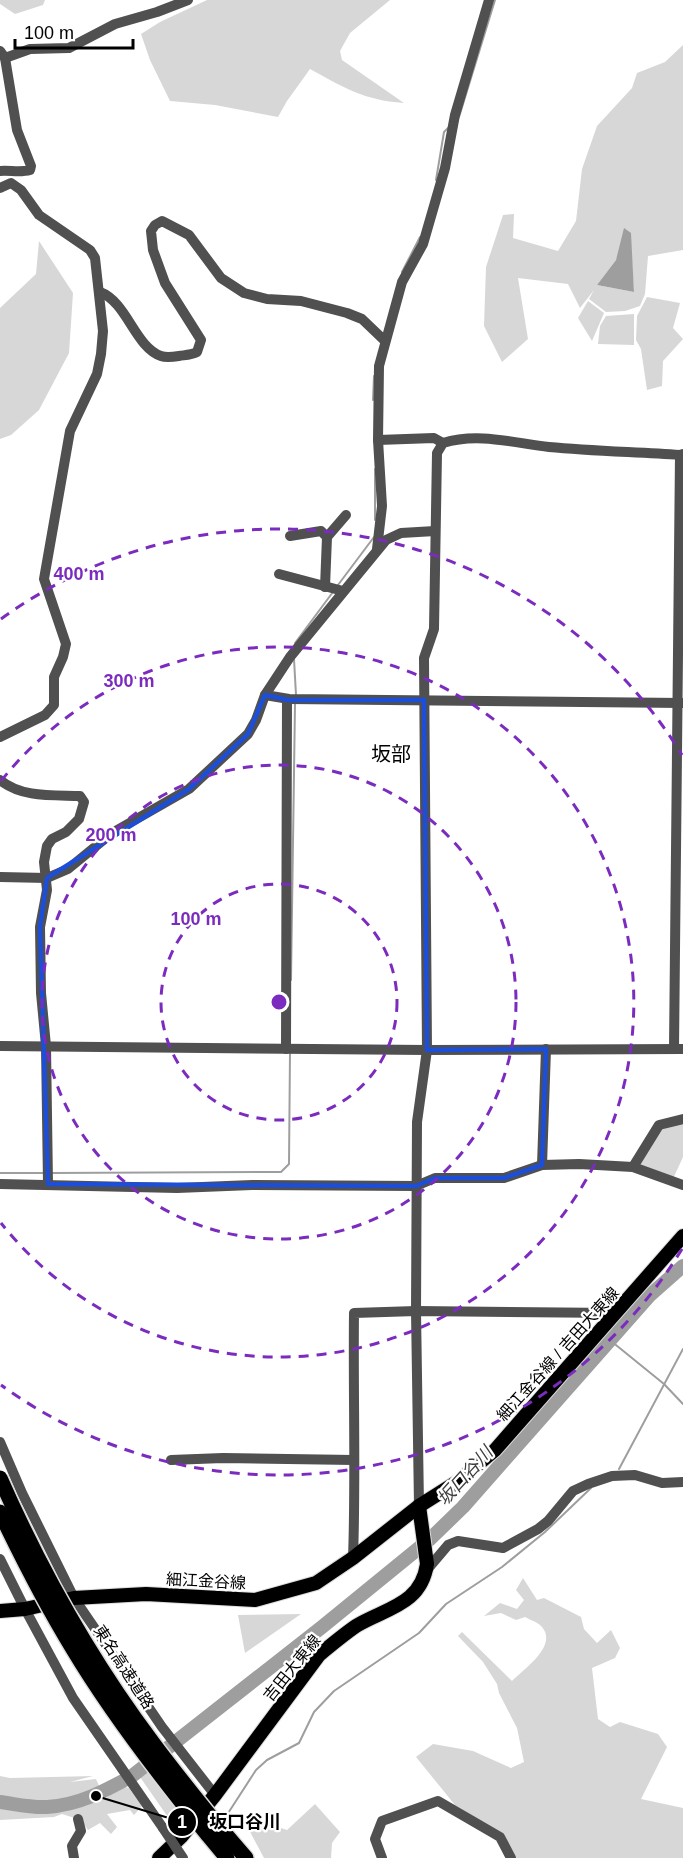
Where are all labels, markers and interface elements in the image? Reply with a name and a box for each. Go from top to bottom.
scale bar [15,12,134,50]
text: 100 m [24,23,74,43]
text: 400 m [53,564,105,584]
text: 300 m [103,671,155,691]
district label: 坂部 [371,743,411,765]
text: 200 m [85,825,137,845]
text: 100 m [170,909,222,929]
centre of rings [269,992,289,1012]
street label: 細江金谷線 / 吉田大東線 [494,1284,622,1424]
water label: 坂口谷川 [433,1441,498,1509]
street label: 細江金谷線 [166,1570,246,1592]
street label: 東名高速道路 [91,1622,157,1712]
street label: 吉田大東線 [260,1632,324,1704]
callout: 坂口谷川 [167,1804,293,1840]
text: 1 [177,1812,187,1832]
text: 坂口谷川 [209,1812,281,1832]

